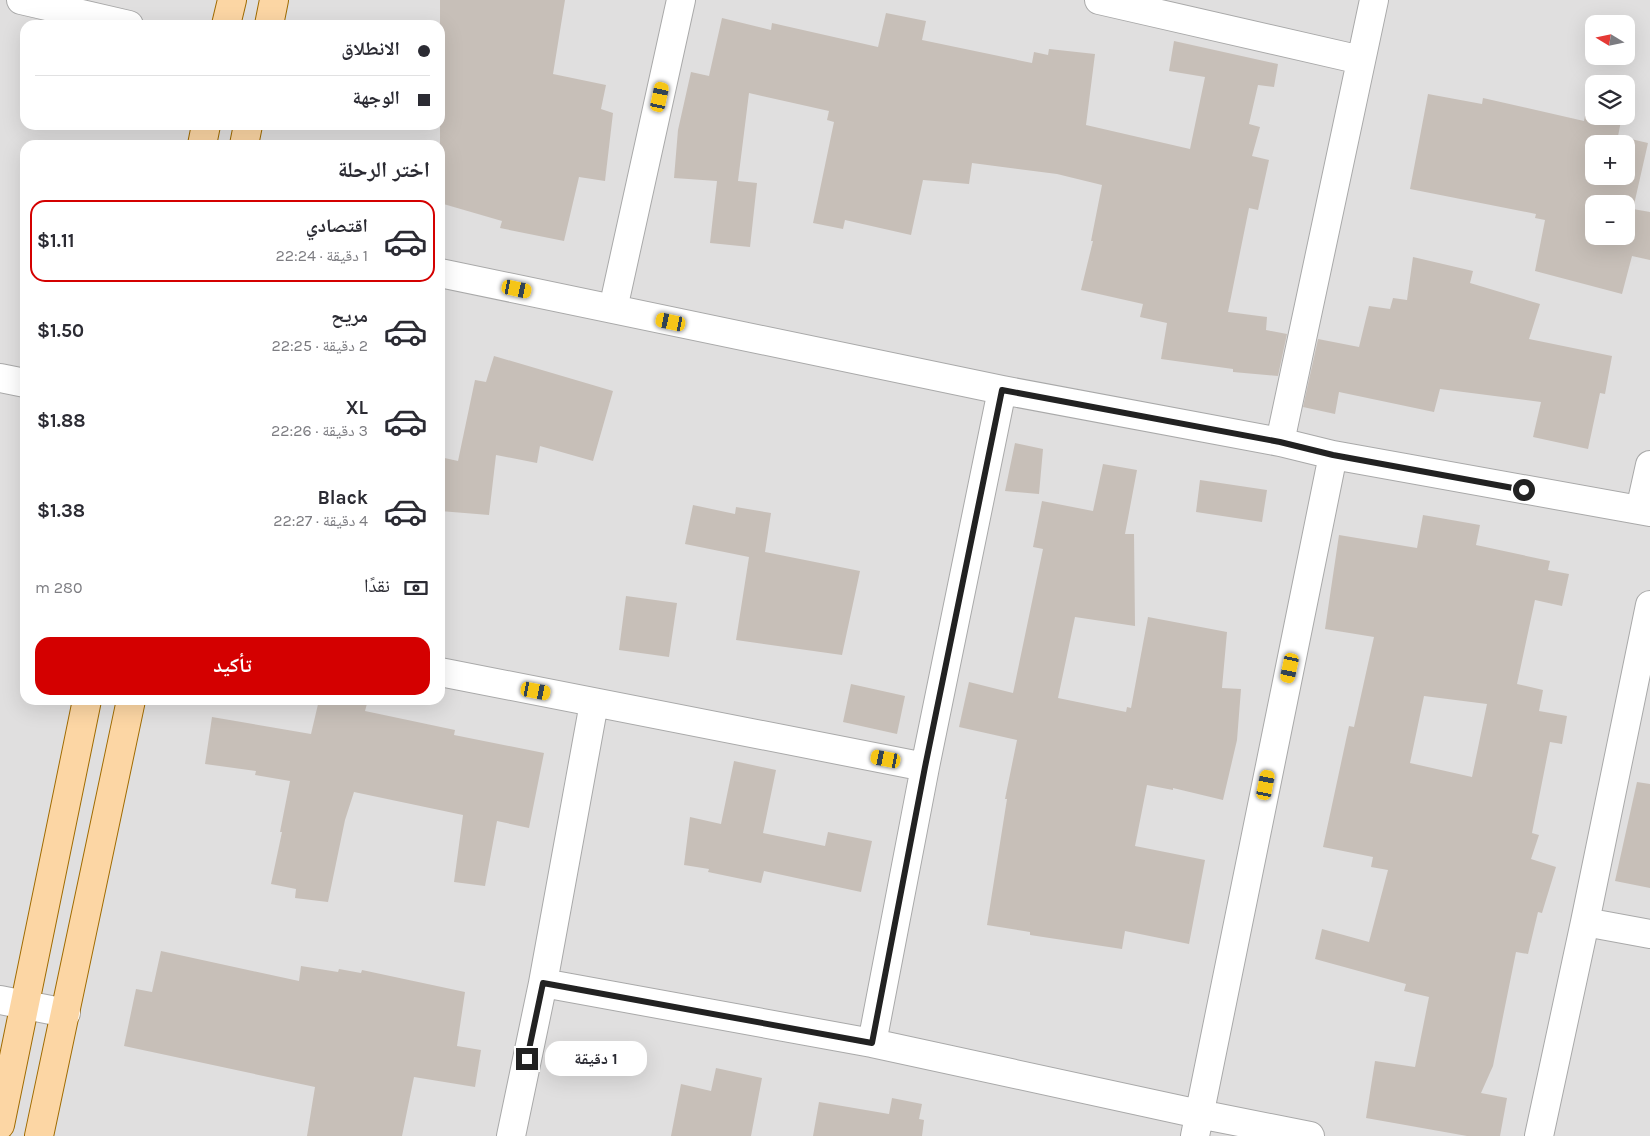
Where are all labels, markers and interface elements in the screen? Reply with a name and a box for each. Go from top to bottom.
north arrow [1585,15,1635,65]
map controls [1585,15,1635,245]
text: الانطلاق [341,38,400,60]
button: layers [1585,75,1635,125]
car [649,81,670,113]
text: الوجهة [352,87,400,109]
button: + [1585,135,1635,185]
text: اختر الرحلة [338,157,430,183]
button: − [1585,195,1635,245]
text: اقتصادي [306,215,368,237]
icon: car [383,219,428,264]
text: $1.11 [37,230,75,252]
text: 1 دقيقة · 22:24 [275,246,368,265]
car [500,279,533,299]
text: مريح [331,305,368,327]
icon: car [383,309,428,354]
car [654,312,687,332]
text: $1.50 [37,320,84,342]
text: 2 دقيقة · 22:25 [271,336,368,355]
text: XL [346,397,368,419]
icon: car [383,399,428,444]
text: $1.88 [37,410,86,432]
text: 3 دقيقة · 22:26 [271,421,368,440]
route start [1513,479,1535,501]
text: Black [317,487,368,509]
icon: car [383,489,428,534]
text: $1.38 [37,500,85,522]
text: 4 دقيقة · 22:27 [273,511,368,530]
icon: cash [402,574,430,602]
text: نقدًا [364,575,390,597]
text: 280 m [35,578,82,597]
button: تأكيد [35,637,430,695]
car [1279,652,1300,684]
car [519,681,552,701]
car [869,749,902,769]
car [1255,769,1276,801]
callout: 1 دقيقة [544,1042,647,1076]
route end [516,1048,538,1070]
text: 1 دقيقة [574,1049,618,1068]

